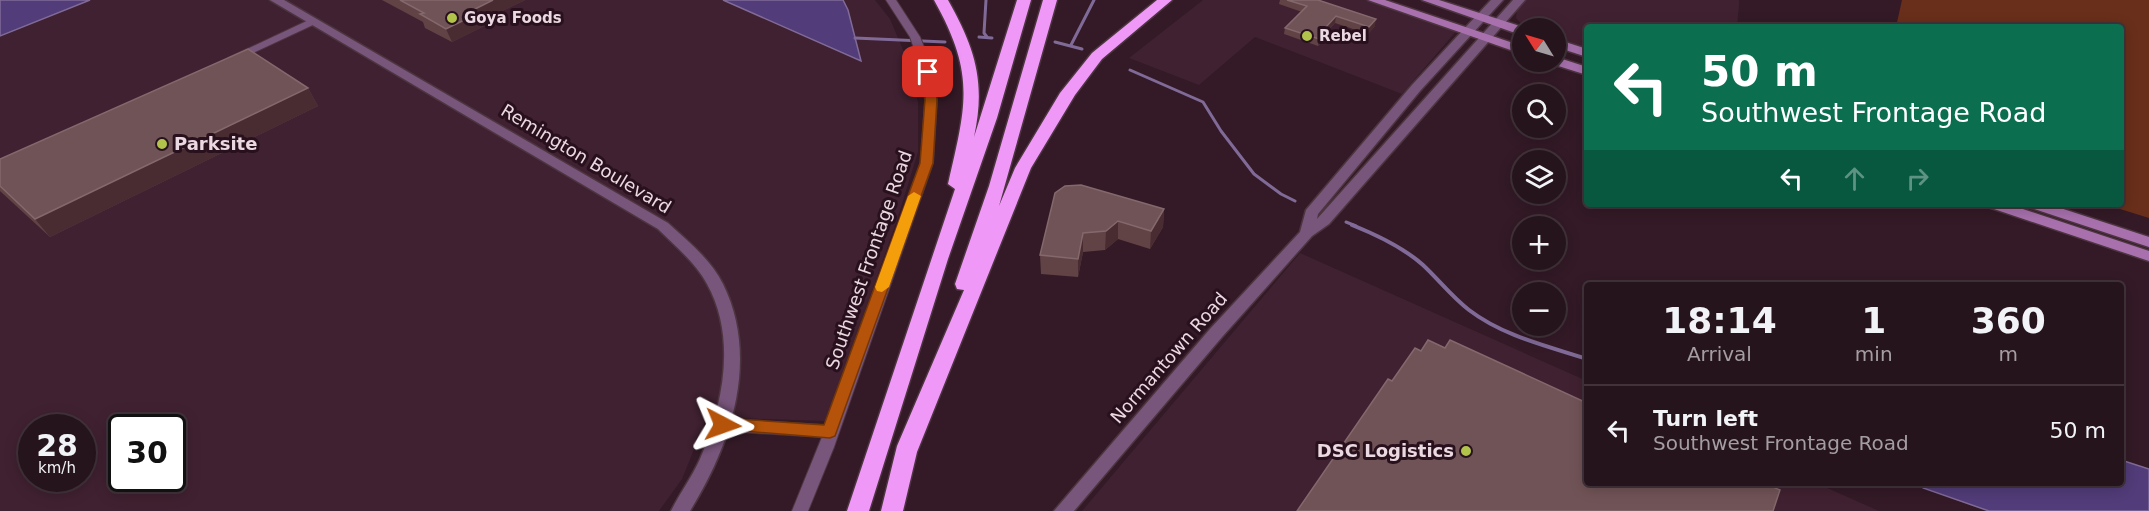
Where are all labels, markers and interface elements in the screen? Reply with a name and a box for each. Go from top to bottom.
place label: Goya Foods [464,9,562,27]
marker: Goya Foods [445,11,459,25]
north arrow [1512,18,1566,72]
map controls [1512,18,1566,336]
place label: Rebel [1319,27,1367,45]
marker: Rebel [1300,29,1314,43]
pin [902,46,953,97]
text: 50 m [1701,47,1818,96]
icon: left [1602,48,1680,126]
icon: arrive [911,55,944,88]
button: search [1512,84,1566,138]
text: Southwest Frontage Road [1701,97,2046,128]
street label: Remington Boulevard [498,100,675,218]
place label: Parksite [174,133,257,154]
marker: Parksite [155,137,169,151]
street label: Southwest Frontage Road [821,148,916,372]
button: layers [1512,150,1566,204]
icon: left [1775,162,1808,195]
icon: ahead [1838,162,1871,195]
icon: right [1901,162,1934,195]
button: + [1512,216,1566,270]
button: − [1512,282,1566,336]
street label: Normantown Road [1106,288,1231,427]
text: 18:14 [1662,300,1777,341]
text: 1 [1861,300,1886,341]
text: 360 [1971,300,2046,341]
text: Arrival [1687,342,1752,366]
text: min [1855,342,1893,366]
text: m [1999,342,2018,366]
position arrow [691,393,755,457]
text: Turn left [1653,406,1758,431]
speed limit sign: 30 [108,414,186,492]
icon: left [1602,414,1635,447]
text: 50 m [2050,418,2106,443]
text: 28 [36,428,78,463]
text: Southwest Frontage Road [1653,431,1909,455]
place label: DSC Logistics [1317,440,1454,461]
marker: DSC Logistics [1459,444,1473,458]
text: km/h [38,459,76,477]

